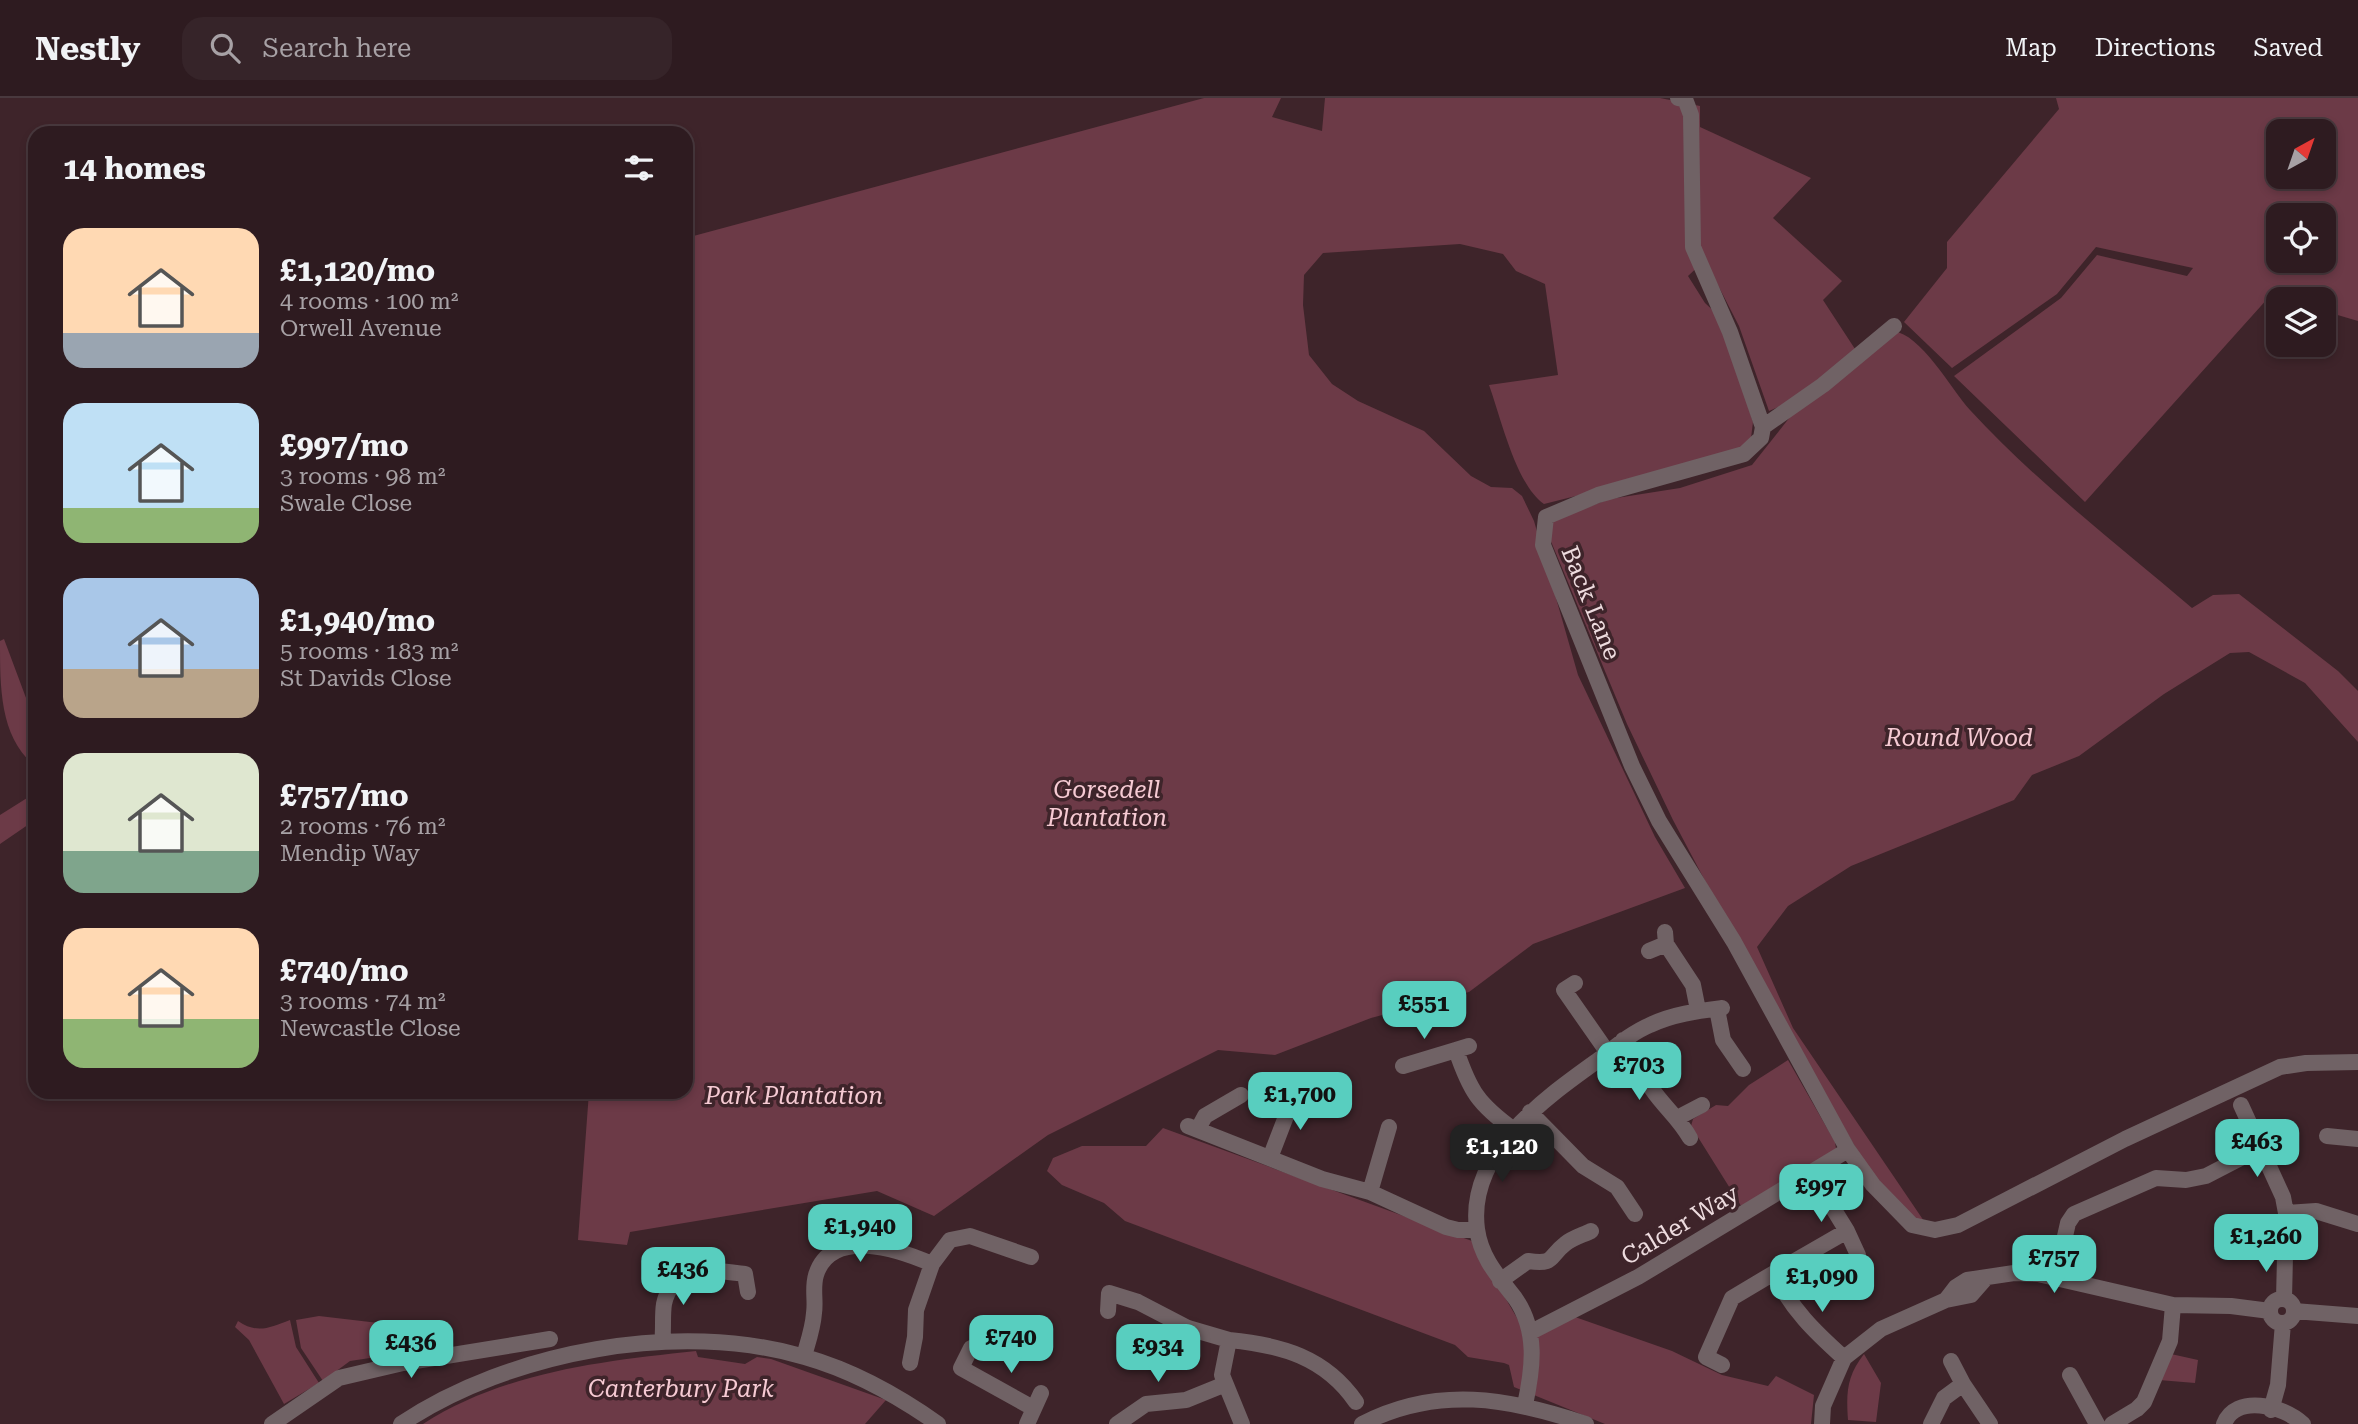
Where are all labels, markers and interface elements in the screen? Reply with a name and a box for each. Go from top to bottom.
search box [182,17,672,80]
text: Nestly [35,29,140,68]
icon: search [206,29,244,67]
text: Search here [262,33,411,63]
text: Map [2005,34,2057,62]
text: Directions [2095,34,2215,62]
text: Saved [2253,34,2323,62]
north arrow [2266,119,2336,189]
map controls [2266,119,2336,357]
icon: filters [620,149,658,187]
text: 14 homes [63,151,206,186]
button: locate [2266,203,2336,273]
text: £1,120/mo [280,253,435,288]
icon: home [119,256,203,340]
button: layers [2266,287,2336,357]
text: 4 rooms · 100 m² [280,288,458,315]
text: Orwell Avenue [280,315,442,342]
text: £997/mo [280,428,409,463]
icon: home [119,431,203,515]
text: 3 rooms · 98 m² [280,463,446,490]
text: Swale Close [280,490,412,517]
street label: Back Lane [1556,542,1626,664]
text: £1,940/mo [280,603,435,638]
icon: home [119,606,203,690]
text: 5 rooms · 183 m² [280,638,458,665]
text: St Davids Close [280,665,452,692]
park label: Round Wood [1884,724,2033,752]
park label: Gorsedell Plantation [1046,776,1167,832]
text: £757/mo [280,778,409,813]
icon: home [119,781,203,865]
text: 2 rooms · 76 m² [280,813,446,840]
text: Mendip Way [280,840,420,867]
text: £740/mo [280,953,409,988]
icon: home [119,956,203,1040]
pin: £551 [1383,982,1465,1041]
text: 3 rooms · 74 m² [280,988,446,1015]
text: £551 [1398,990,1450,1017]
text: Newcastle Close [280,1015,461,1042]
pin: £703 [1598,1042,1680,1102]
text: £703 [1613,1051,1665,1078]
pin: £1,700 [1243,1072,1357,1132]
text: £1,700 [1264,1081,1336,1108]
park label: Park Plantation [704,1082,883,1110]
pin: £463 [2216,1119,2298,1179]
pin: £1,120 [1445,1124,1559,1184]
text: £463 [2231,1128,2283,1155]
text: £1,120 [1466,1133,1538,1160]
pin: £997 [1780,1164,1862,1224]
text: £997 [1795,1173,1847,1200]
street label: Calder Way [1616,1179,1745,1271]
pin: £1,940 [803,1204,917,1264]
text: £1,940 [824,1213,896,1240]
pin: £1,260 [2209,1214,2323,1274]
text: £1,260 [2230,1223,2302,1250]
pin: £757 [2013,1236,2095,1295]
text: £757 [2028,1244,2080,1271]
pin: £436 [642,1248,724,1307]
pin: £1,090 [1765,1254,1879,1314]
text: £436 [657,1256,709,1283]
text: £1,090 [1786,1263,1858,1290]
pin: £740 [970,1316,1052,1375]
pin: £436 [370,1320,452,1380]
text: £740 [985,1324,1037,1351]
pin: £934 [1117,1324,1199,1384]
text: £436 [385,1329,437,1356]
text: £934 [1132,1333,1184,1360]
park label: Canterbury Park [588,1375,774,1403]

